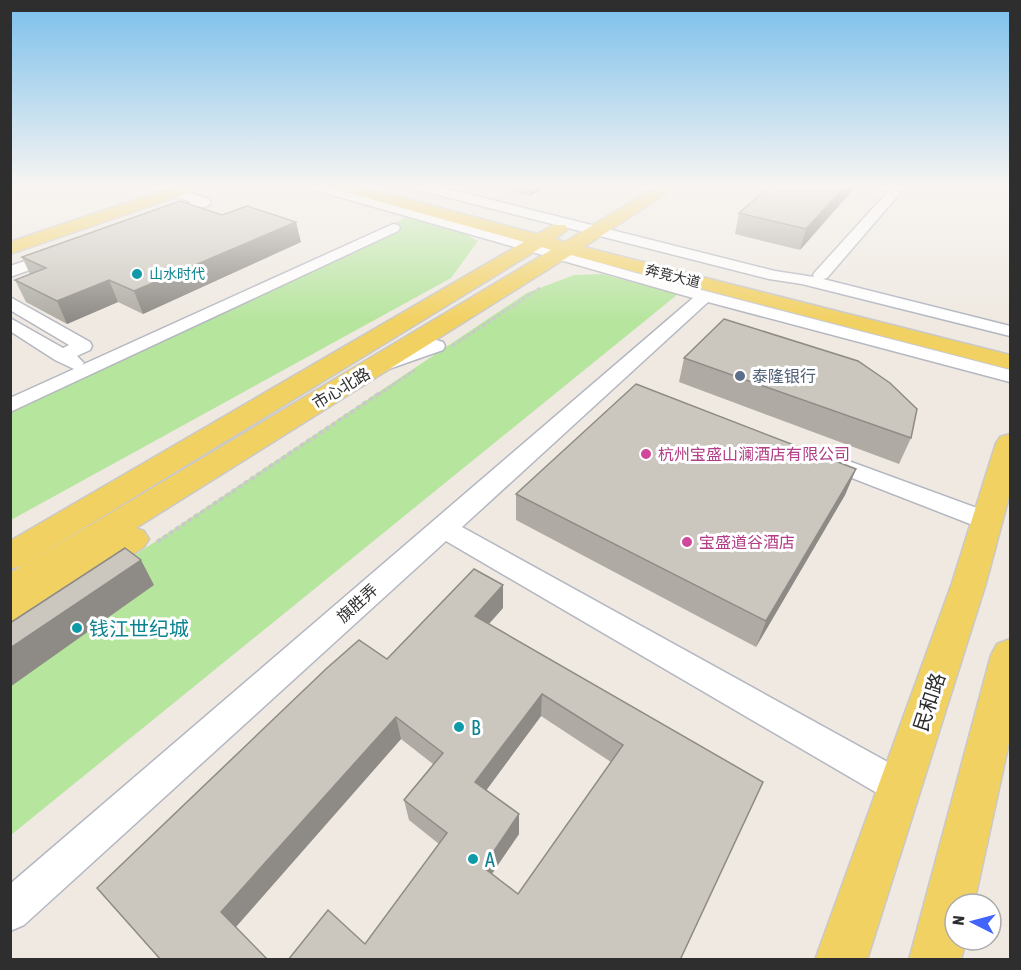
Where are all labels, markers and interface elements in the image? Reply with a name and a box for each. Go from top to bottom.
street label: 奔竞大道 [644,261,702,291]
place label: 山水时代 [149,266,205,282]
marker: 山水时代 [130,267,144,281]
street label: 市心北路 [309,364,373,412]
place label: 泰隆银行 [752,367,816,385]
marker: 泰隆银行 [733,369,747,383]
place label: 杭州宝盛山澜酒店有限公司 [658,445,850,463]
marker: 杭州宝盛山澜酒店有限公司 [639,447,653,461]
place label: 宝盛道谷酒店 [699,533,795,551]
marker: 宝盛道谷酒店 [680,535,694,549]
street label: 旗胜弄 [333,580,381,626]
place label: 钱江世纪城 [89,617,189,640]
marker: 钱江世纪城 [70,621,84,635]
street label: 民和路 [909,670,949,734]
place label: B [471,716,481,739]
marker: B [452,720,466,734]
place label: A [485,848,495,871]
marker: A [466,852,480,866]
north arrow [943,892,1003,952]
text: N [949,915,968,926]

